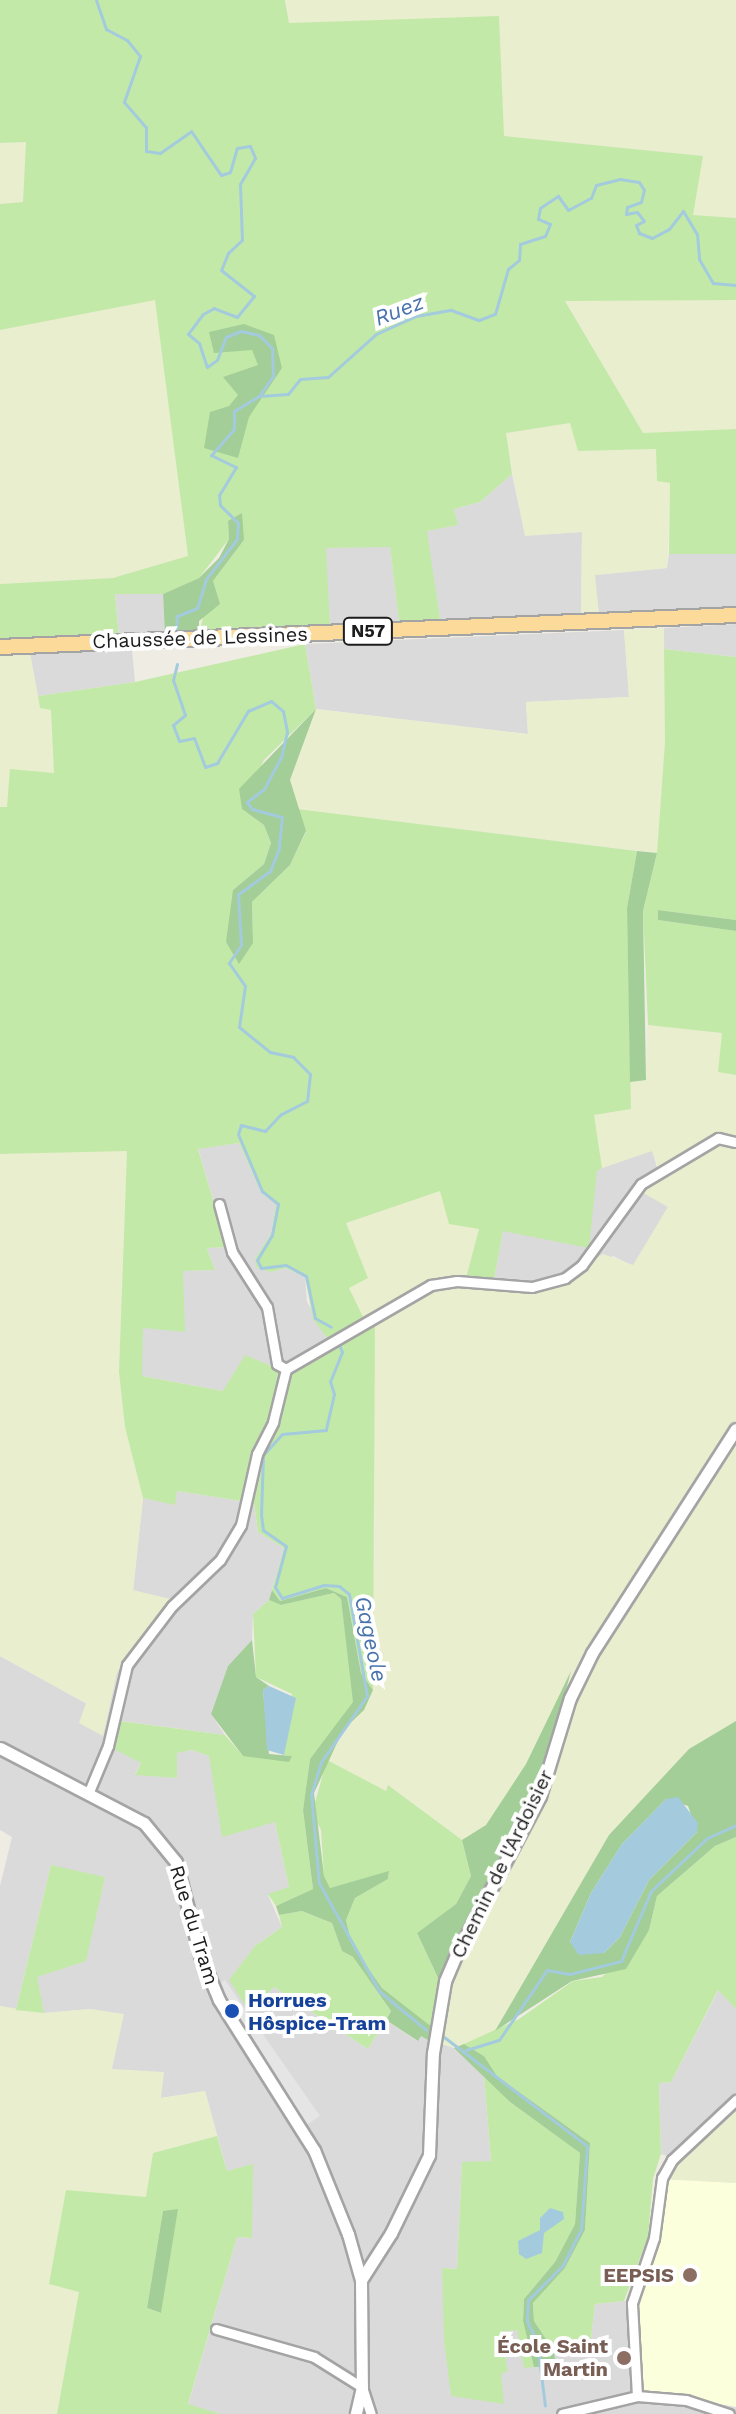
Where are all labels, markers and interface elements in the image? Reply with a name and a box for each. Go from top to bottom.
water label: Ruez [371,289,427,331]
road number: N57 [342,617,394,645]
street label: Chaussée de Lessines [92,622,308,654]
water label: Gageole [349,1594,393,1684]
street label: Chemin de l'Ardoisier [446,1766,558,1962]
street label: Rue du Tram [164,1862,224,1988]
place label: Horrues Hôspice-Tram [248,1988,386,2035]
marker: Horrues Hôspice-Tram [223,2002,241,2020]
place label: EEPSIS [603,2263,674,2287]
marker: EEPSIS [681,2266,699,2284]
place label: École Saint Martin [497,2334,608,2381]
marker: École Saint Martin [615,2349,633,2367]

